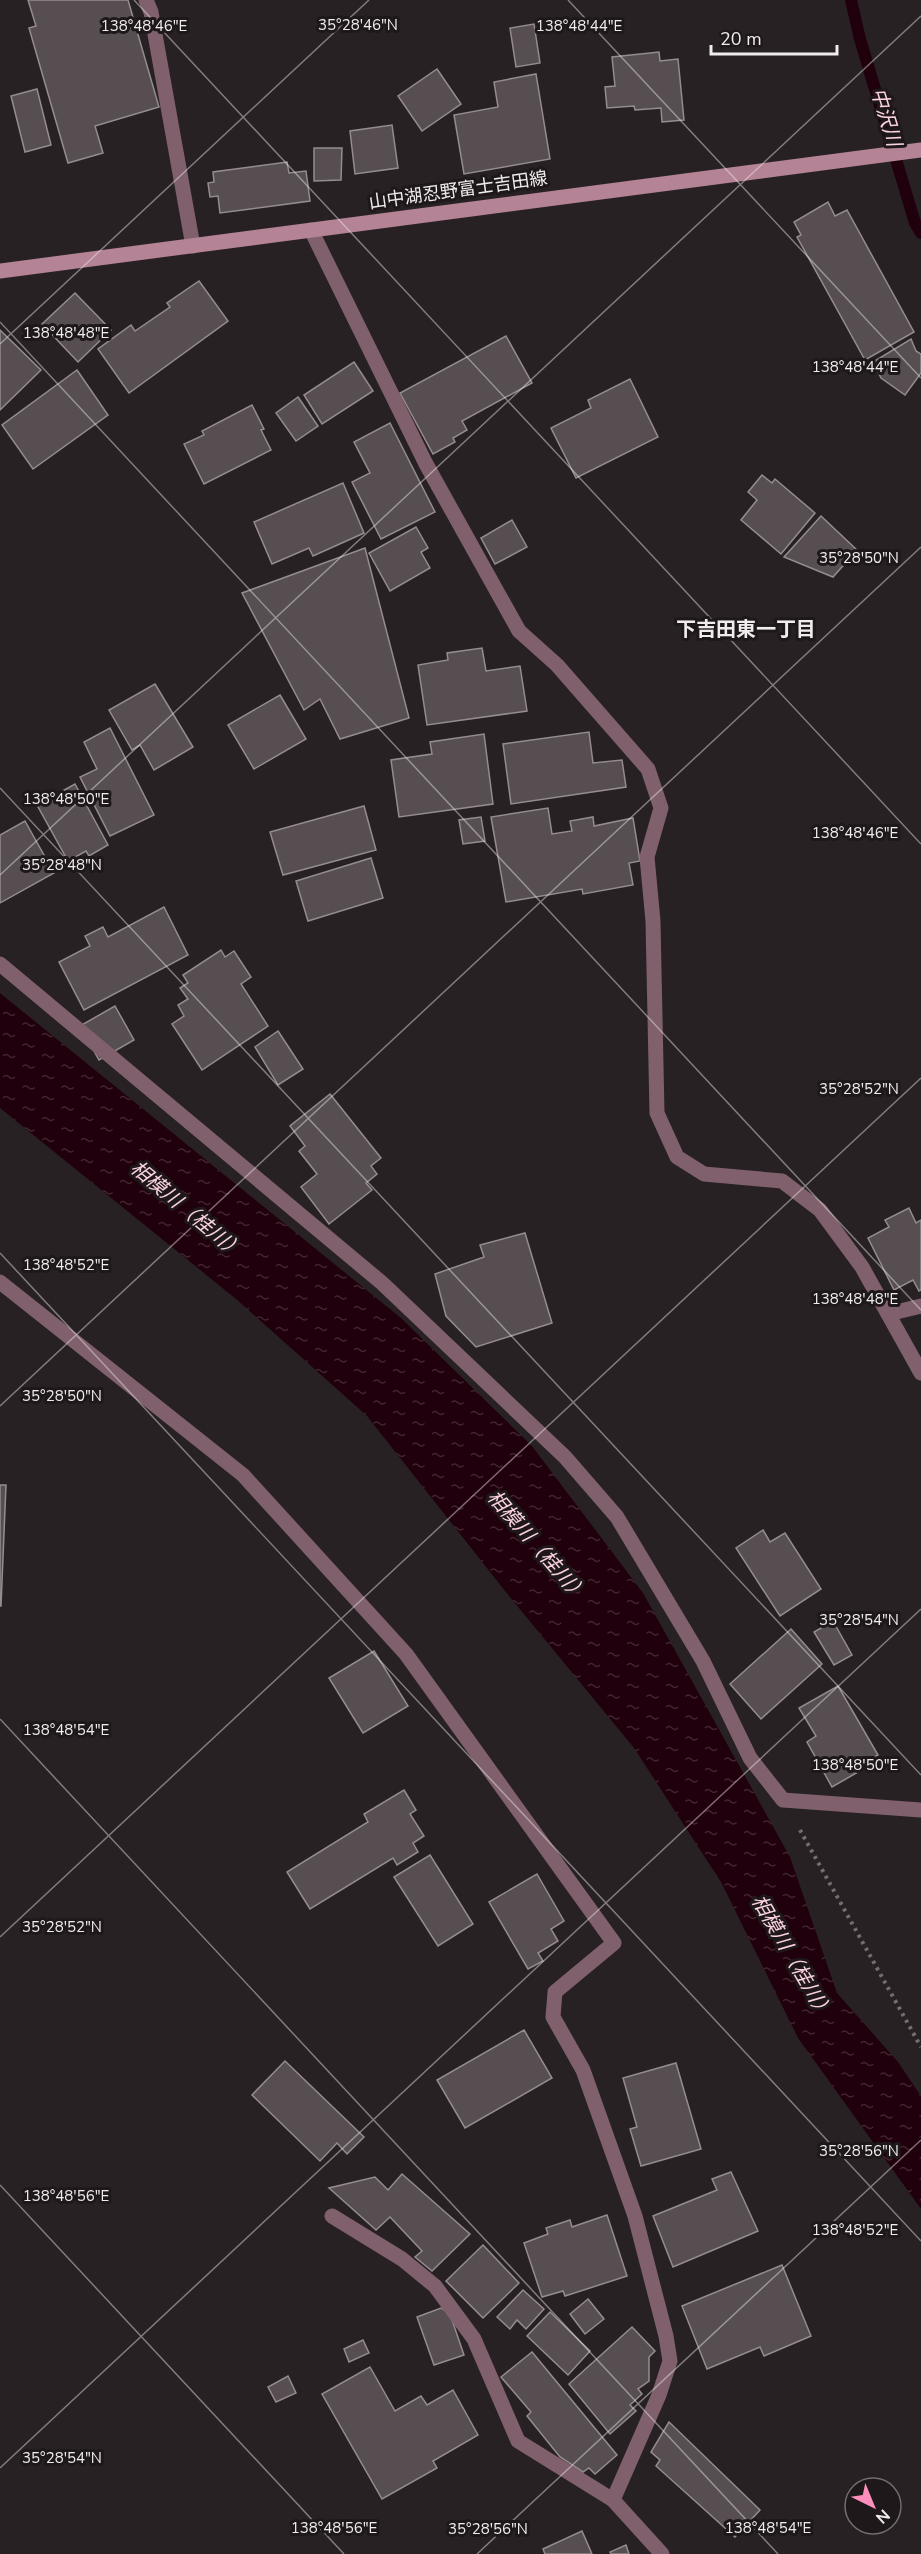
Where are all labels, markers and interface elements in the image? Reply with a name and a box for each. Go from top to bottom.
text: 35°28'46"N [318,15,398,35]
text: 138°48'46"E [101,16,187,36]
text: 138°48'44"E [536,16,622,36]
scale bar [711,18,837,56]
text: 20 m [720,27,762,51]
water label: 中沢川 [864,84,908,152]
street label: 山中湖忍野富士吉田線 [367,166,549,214]
text: 138°48'48"E [23,323,109,343]
text: 138°48'44"E [812,357,898,377]
text: 35°28'50"N [819,548,899,568]
district label: 下吉田東一丁目 [676,616,816,643]
text: 138°48'50"E [23,789,109,809]
text: 138°48'46"E [812,823,898,843]
text: 35°28'48"N [22,855,102,875]
text: 35°28'52"N [819,1079,899,1099]
water label: 相模川（桂川） [125,1155,249,1265]
text: 138°48'52"E [23,1255,109,1275]
text: 138°48'48"E [812,1289,898,1309]
text: 35°28'50"N [22,1386,102,1406]
water label: 相模川（桂川） [481,1484,593,1608]
text: 35°28'54"N [819,1610,899,1630]
text: 138°48'54"E [23,1720,109,1740]
text: 138°48'50"E [812,1755,898,1775]
water label: 相模川（桂川） [745,1890,839,2024]
text: 35°28'52"N [22,1917,102,1937]
text: 35°28'56"N [819,2141,899,2161]
text: 138°48'56"E [23,2186,109,2206]
text: 138°48'52"E [812,2220,898,2240]
text: 35°28'54"N [22,2448,102,2468]
north arrow [843,2476,903,2536]
text: N [871,2504,894,2528]
text: 138°48'56"E [291,2518,377,2538]
text: 138°48'54"E [725,2518,811,2538]
text: 35°28'56"N [448,2519,528,2539]

